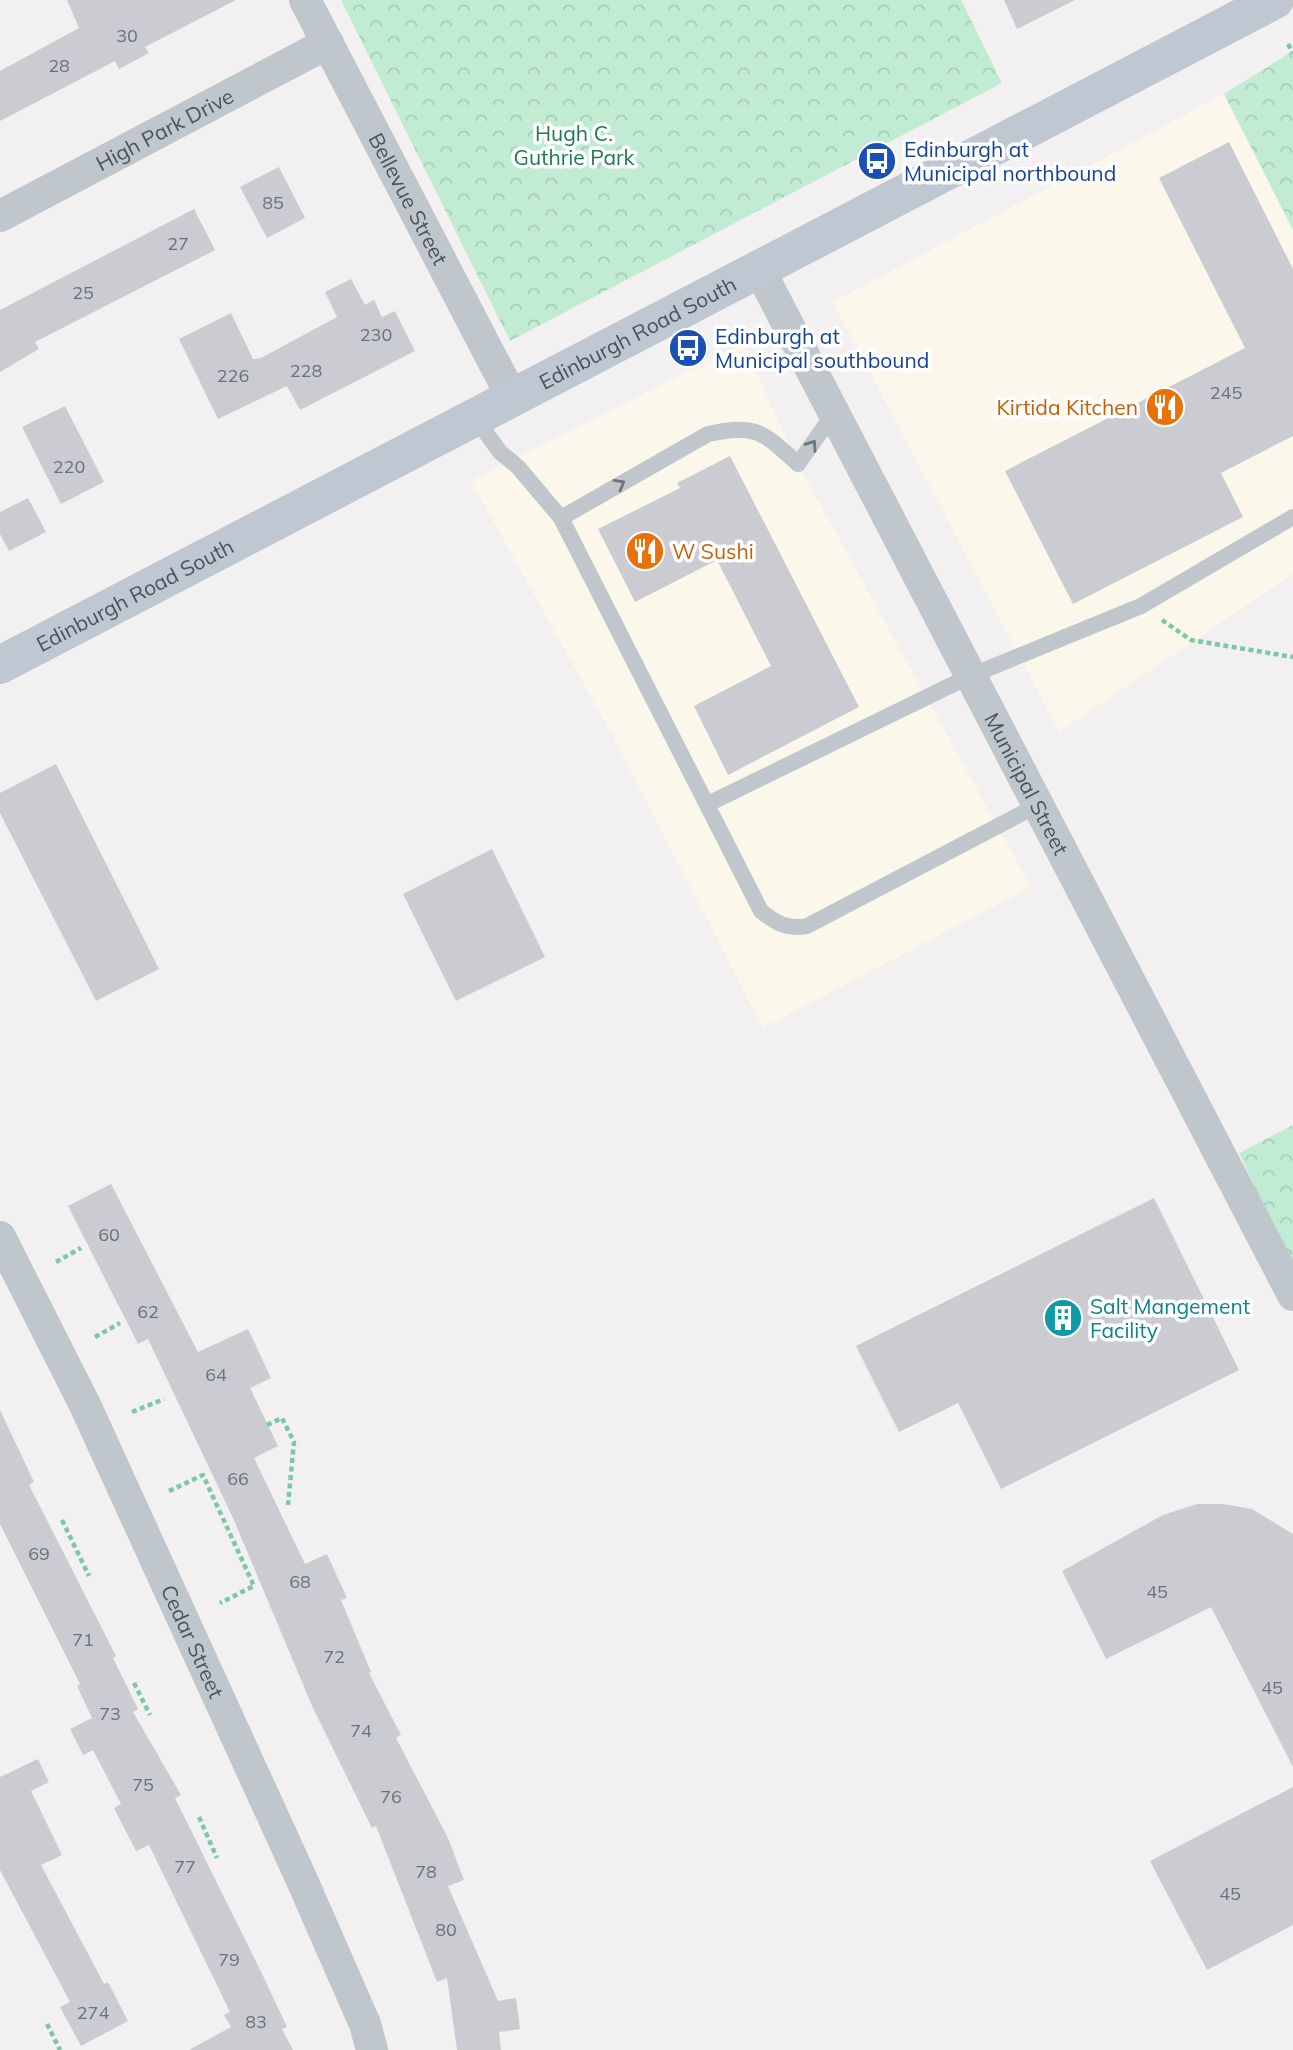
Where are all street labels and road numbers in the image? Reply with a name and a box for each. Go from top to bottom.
street label: High Park Drive [91,82,238,176]
street label: Bellevue Street [363,128,454,269]
street label: Edinburgh Road South [534,270,741,395]
street label: Edinburgh Road South [32,533,238,657]
street label: Municipal Street [979,708,1075,859]
street label: Cedar Street [156,1581,230,1702]

